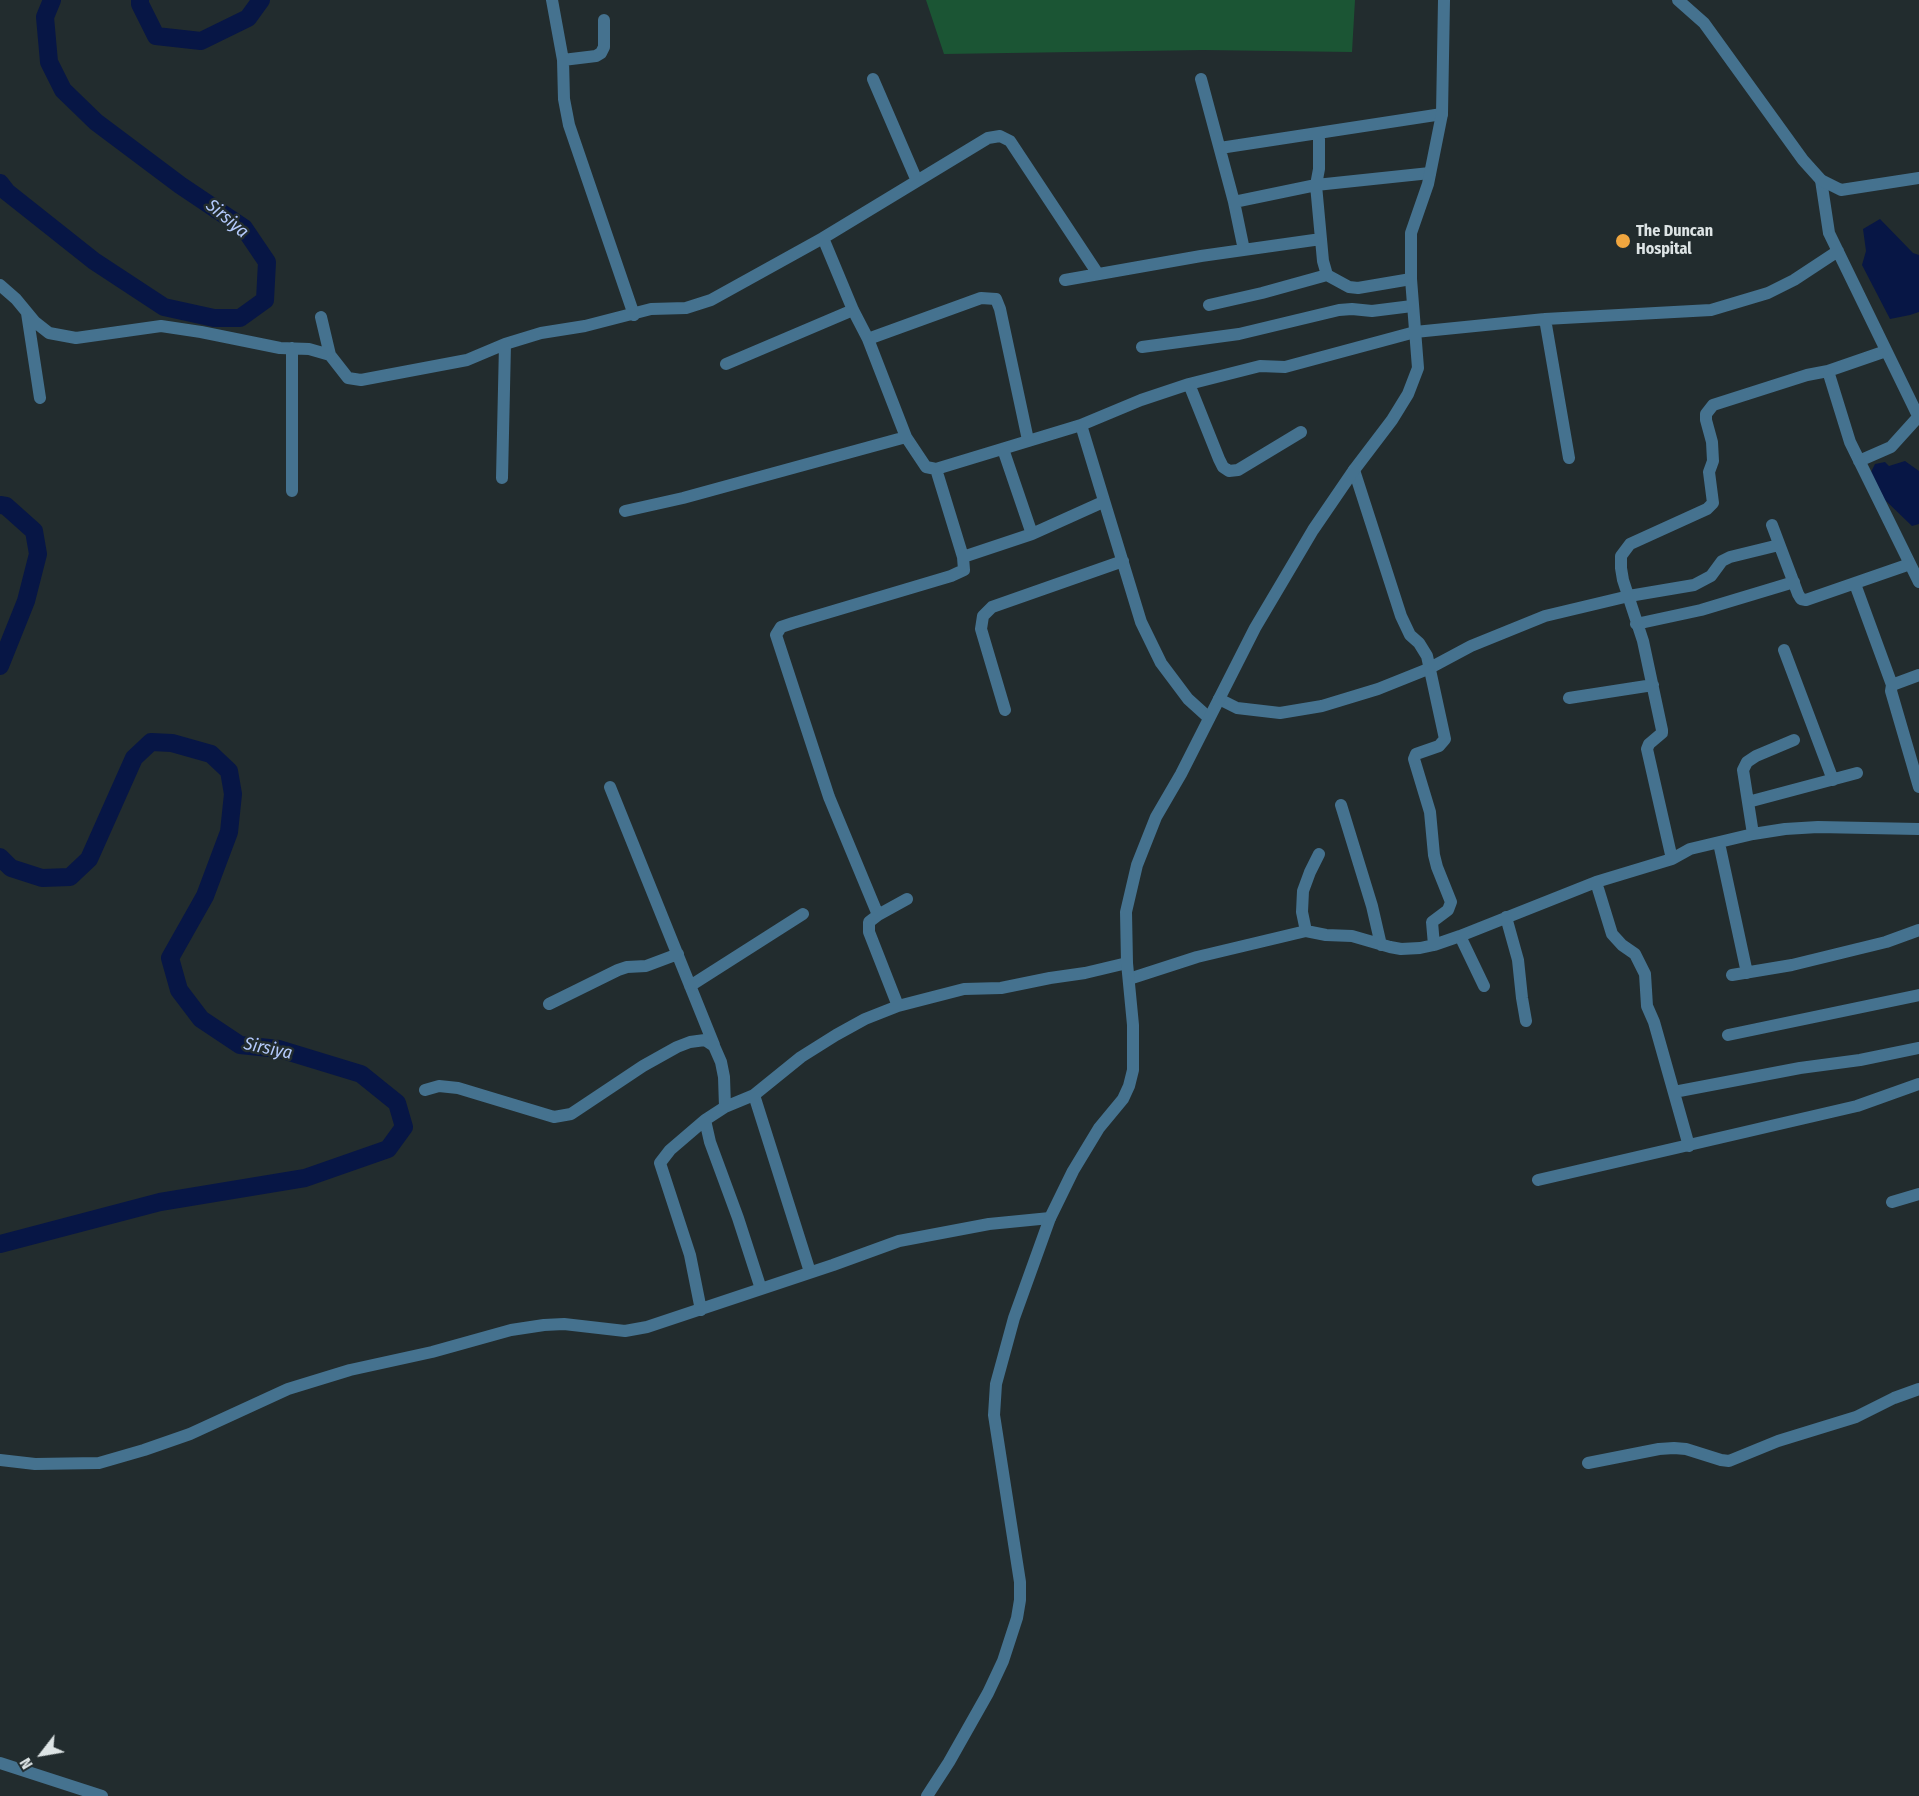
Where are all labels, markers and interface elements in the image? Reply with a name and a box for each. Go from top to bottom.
water label: Sirsiya [201,195,253,243]
place label: The Duncan Hospital [1636,222,1713,260]
marker: The Duncan Hospital [1614,232,1632,250]
water label: Sirsiya [242,1033,294,1065]
north arrow [12,1724,72,1784]
text: N [16,1755,37,1773]

